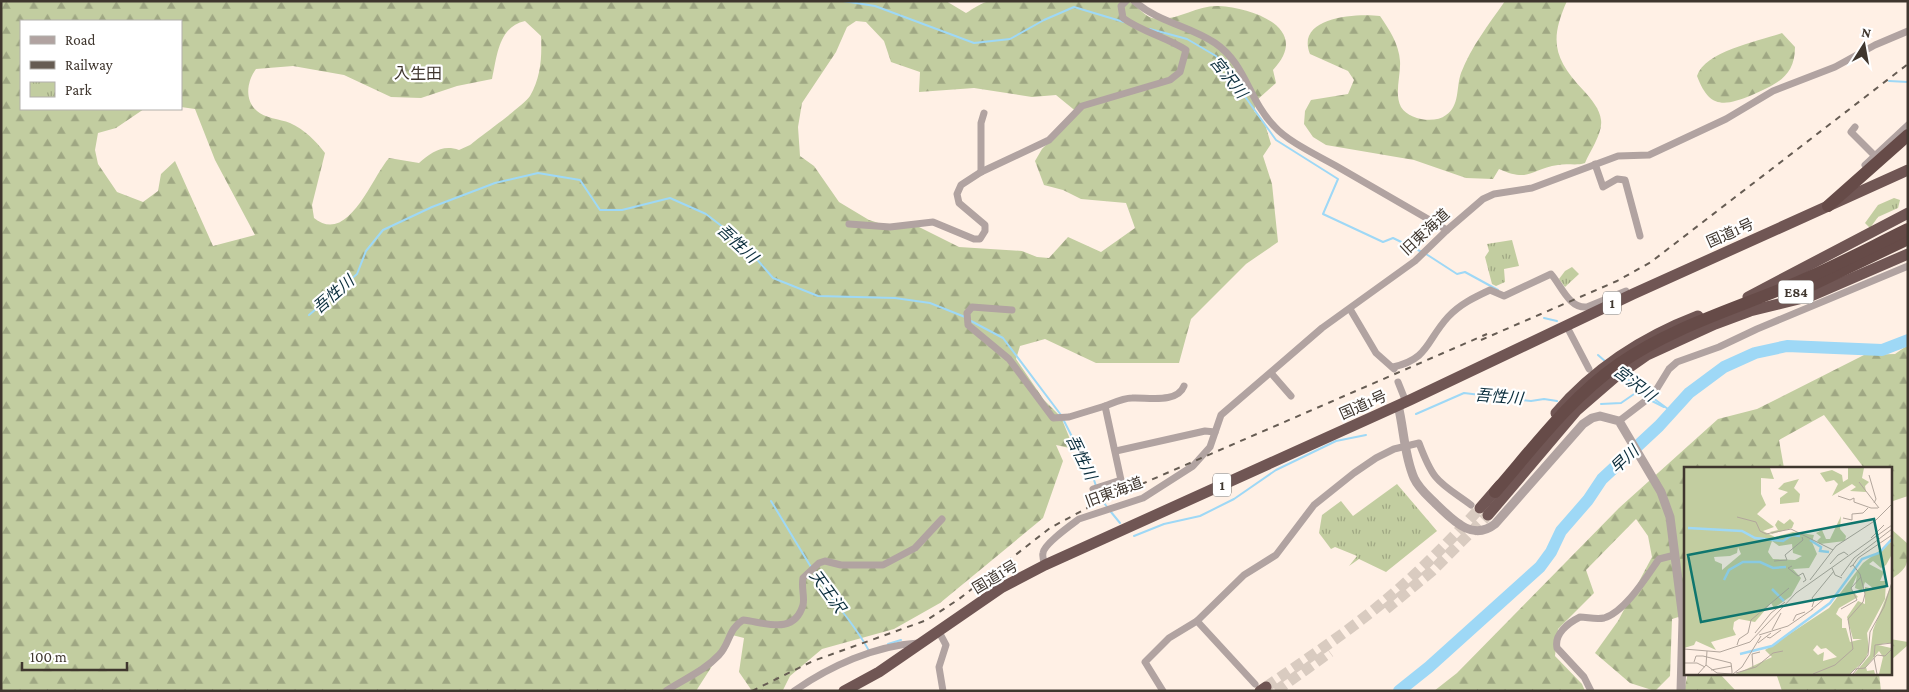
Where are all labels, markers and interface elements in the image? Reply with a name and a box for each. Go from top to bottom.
legend [20,20,182,110]
north arrow [1839,20,1889,70]
text: N [1860,23,1873,41]
text: Road [65,32,96,48]
water label: 宮沢川 [1207,53,1252,103]
text: Railway [65,57,113,74]
district label: 入生田 [394,65,442,82]
text: Park [65,82,92,98]
street label: 旧東海道 [1398,206,1452,258]
street label: 国道1号 [1704,216,1756,250]
water label: 吾性川 [714,221,762,267]
water label: 吾性川 [310,271,359,317]
road number: E84 [1778,280,1814,304]
road number: 1 [1603,292,1621,314]
water label: 宮沢川 [1610,362,1661,406]
water label: 吾性川 [1474,386,1526,407]
street label: 国道1号 [1337,388,1389,422]
water label: 吾性川 [1063,432,1101,484]
water label: 早川 [1607,441,1643,476]
inset map [1684,467,1892,674]
street label: 旧東海道 [1083,474,1145,510]
road number: 1 [1213,474,1231,496]
street label: 国道1号 [969,557,1021,597]
water label: 天王沢 [807,567,850,617]
scale bar [22,640,128,672]
text: 100 m [30,649,67,665]

